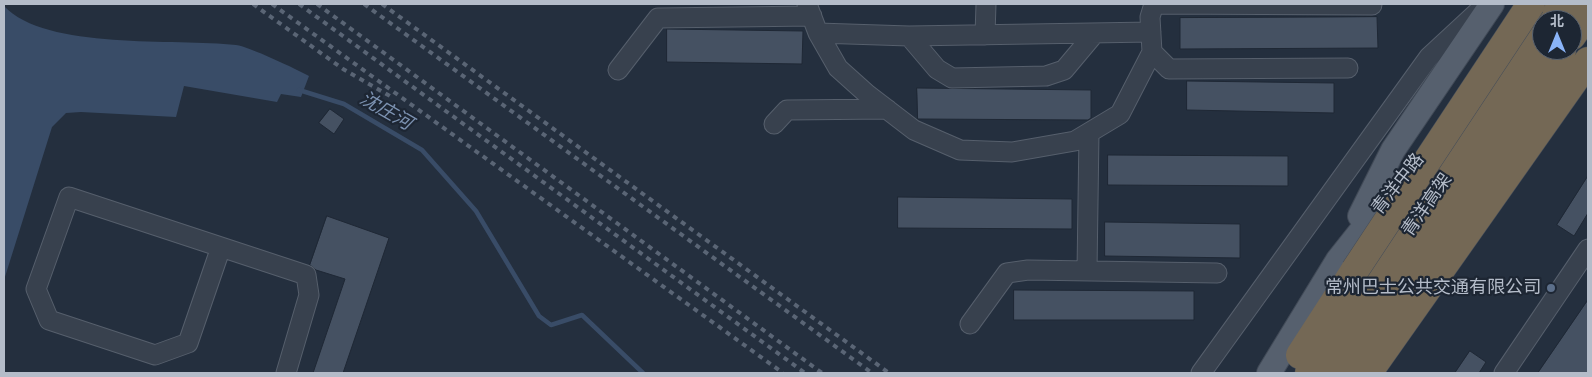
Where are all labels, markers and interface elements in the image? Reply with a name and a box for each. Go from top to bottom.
north arrow [1532,10,1582,60]
text: 北 [1550,12,1564,29]
water label: 沈庄河 [356,87,416,135]
street label: 青洋中路 [1367,149,1429,219]
street label: 青洋高架 [1398,169,1456,241]
place label: 常州巴士公共交通有限公司 [1325,277,1541,299]
marker: 常州巴士公共交通有限公司 [1545,282,1557,294]

